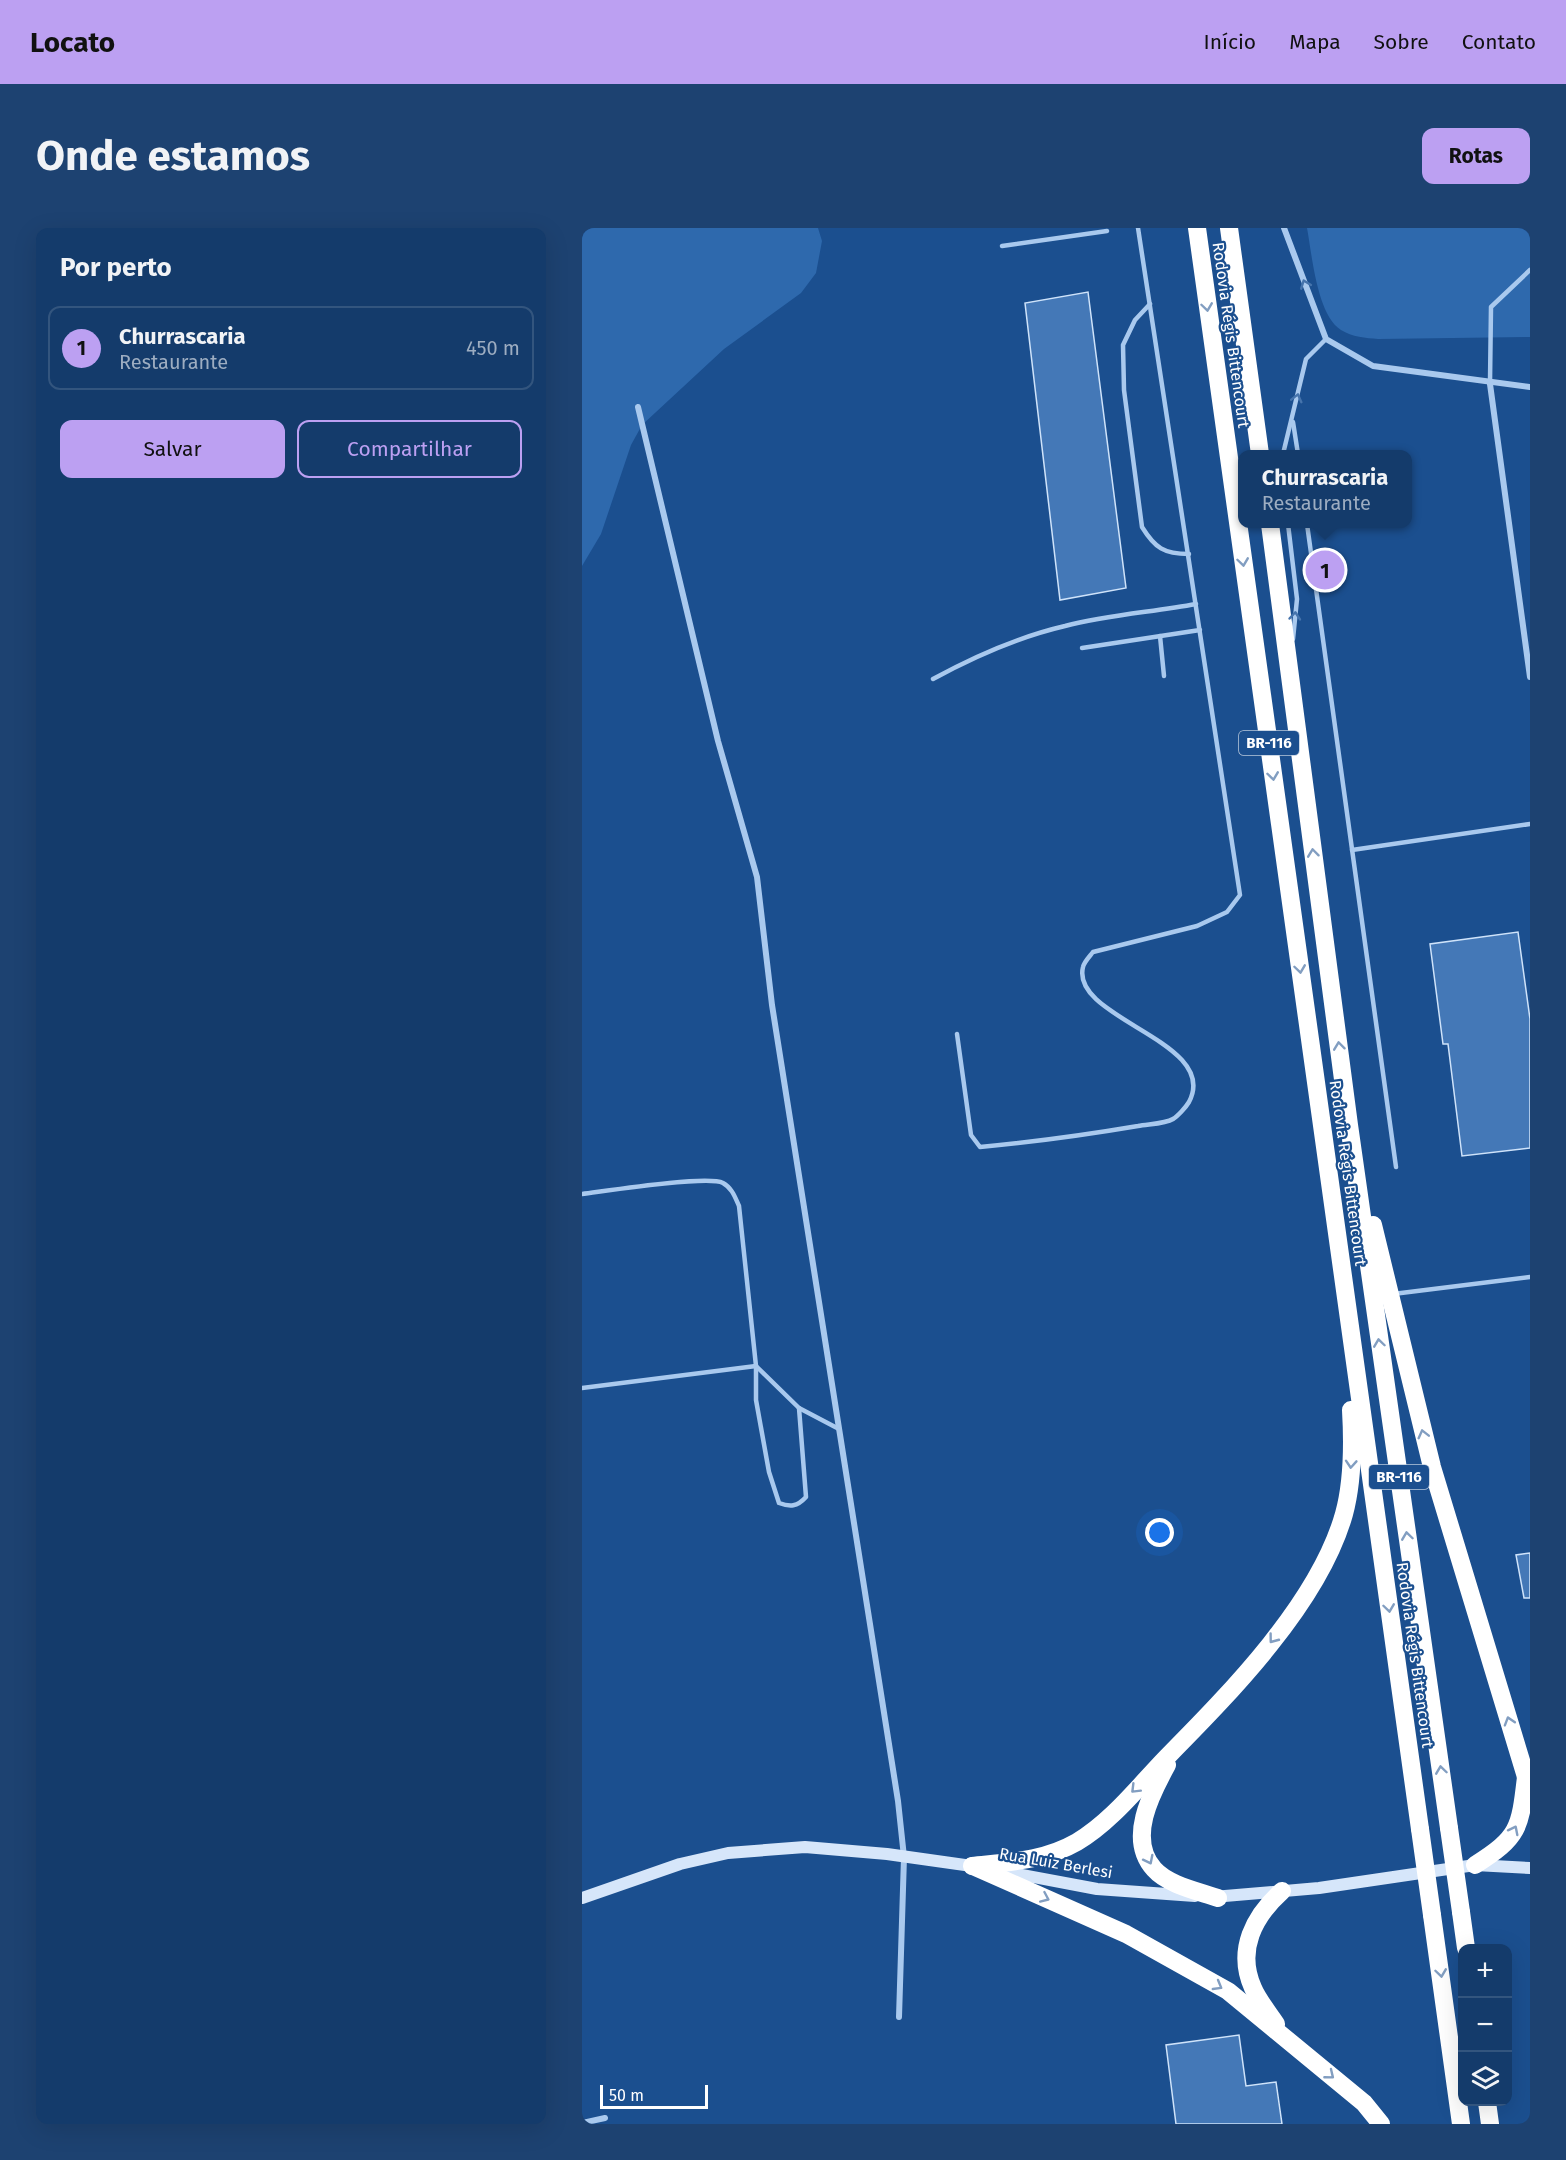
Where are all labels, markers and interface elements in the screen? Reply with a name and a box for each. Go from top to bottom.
text: Locato [30,26,115,59]
text: Início [1203,29,1256,55]
text: Mapa [1289,29,1341,55]
text: Sobre [1374,29,1429,55]
text: Contato [1462,29,1536,55]
button: Rotas [1422,128,1530,184]
text: Onde estamos [36,131,310,181]
street label: Rodovia Régis Bittencourt [1209,241,1253,429]
text: Por perto [60,252,172,283]
one-way arrow [1300,279,1313,290]
one-way arrow [1201,302,1213,311]
text: Churrascaria [119,323,246,350]
text: 1 [77,336,86,360]
text: 450 m [466,336,520,360]
text: Restaurante [119,350,228,374]
one-way arrow [1290,393,1303,403]
button: Salvar [60,420,285,478]
button: Compartilhar [297,420,522,478]
popup [1238,450,1412,528]
text: Churrascaria [1262,464,1388,491]
text: Restaurante [1262,491,1371,515]
pin: 1 [1306,548,1344,592]
one-way arrow [1237,558,1249,567]
one-way arrow [1288,611,1301,620]
road number: BR-116 [1239,731,1299,755]
one-way arrow [1267,772,1279,781]
one-way arrow [1308,848,1320,858]
one-way arrow [1293,965,1305,974]
one-way arrow [1333,1042,1345,1051]
street label: Rodovia Régis Bittencourt [1326,1079,1370,1267]
one-way arrow [1374,1338,1386,1347]
one-way arrow [1418,1429,1431,1439]
one-way arrow [1344,1459,1357,1468]
road number: BR-116 [1369,1465,1429,1489]
your location [1145,1518,1174,1547]
one-way arrow [1402,1531,1414,1540]
street label: Rodovia Régis Bittencourt [1393,1561,1437,1749]
one-way arrow [1383,1604,1395,1613]
one-way arrow [1269,1632,1280,1643]
one-way arrow [1504,1716,1516,1727]
one-way arrow [1435,1766,1447,1775]
one-way arrow [1132,1782,1143,1793]
one-way arrow [1507,1825,1518,1836]
street label: Rua Luiz Berlesi [998,1844,1114,1882]
one-way arrow [1142,1853,1153,1864]
one-way arrow [1038,1891,1049,1903]
map controls [1458,1944,1512,2106]
button: + [1458,1944,1512,1998]
one-way arrow [1434,1969,1447,1978]
one-way arrow [1212,1979,1223,1990]
button: − [1458,1998,1512,2052]
button: layers [1458,2052,1512,2106]
one-way arrow [1323,2067,1334,2078]
scale bar [600,2082,708,2110]
text: 50 m [609,2086,644,2105]

